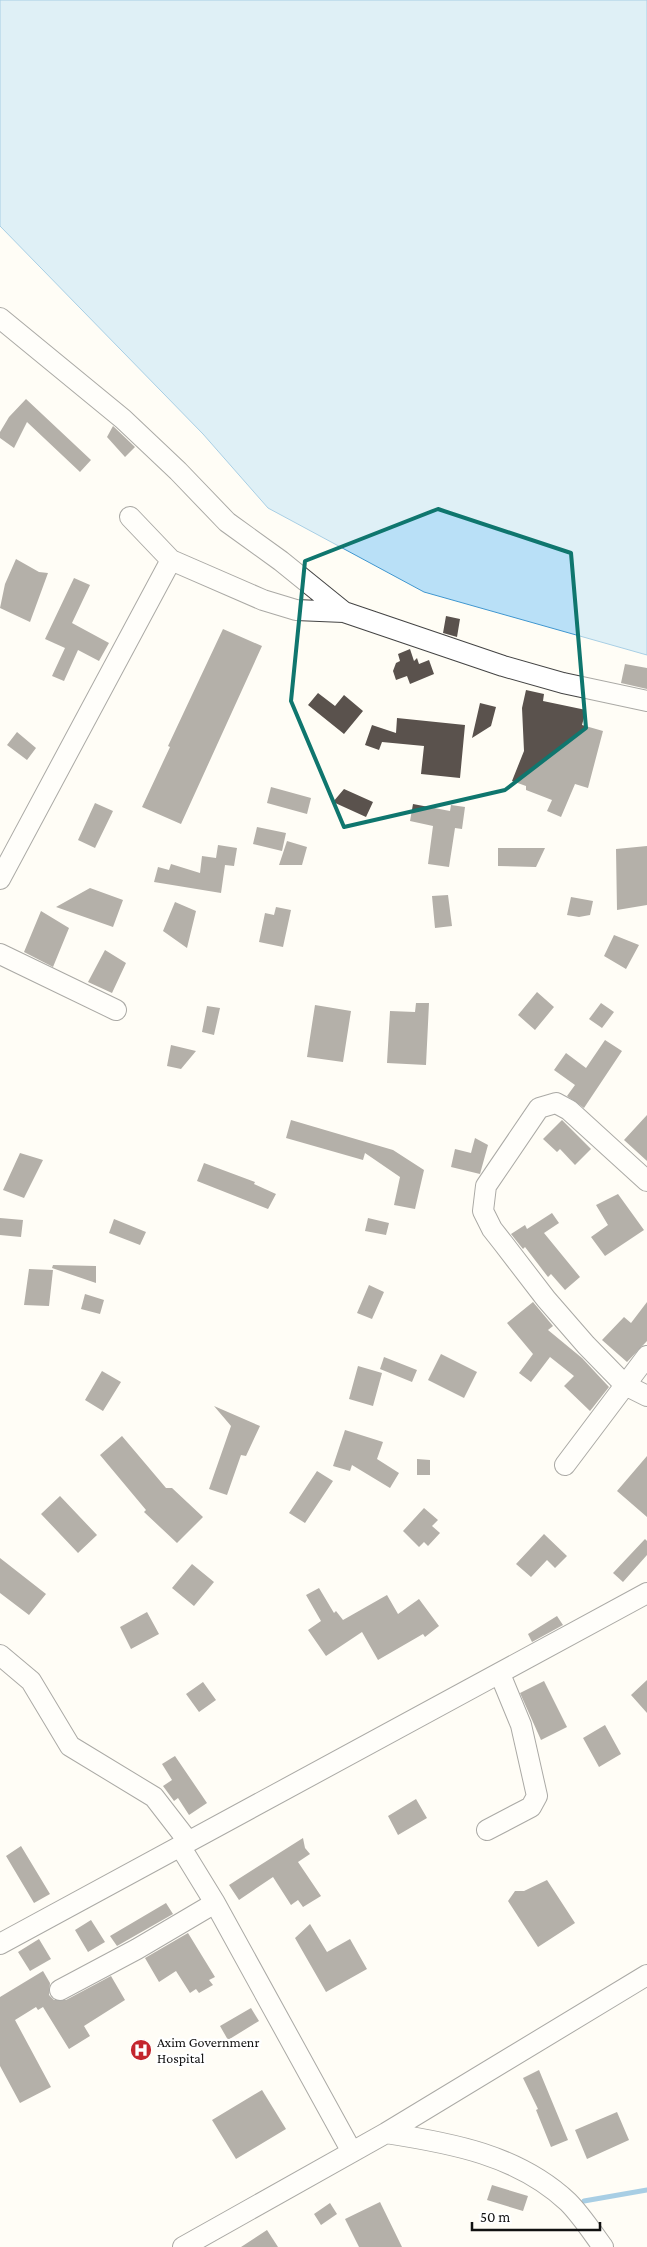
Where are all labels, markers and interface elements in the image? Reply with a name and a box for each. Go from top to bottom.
place label: Axim Governmenr Hospital [157,2034,259,2066]
hospital icon: Axim Governmenr Hospital [129,2038,153,2062]
scale bar [472,2200,600,2232]
text: 50 m [480,2209,510,2225]

